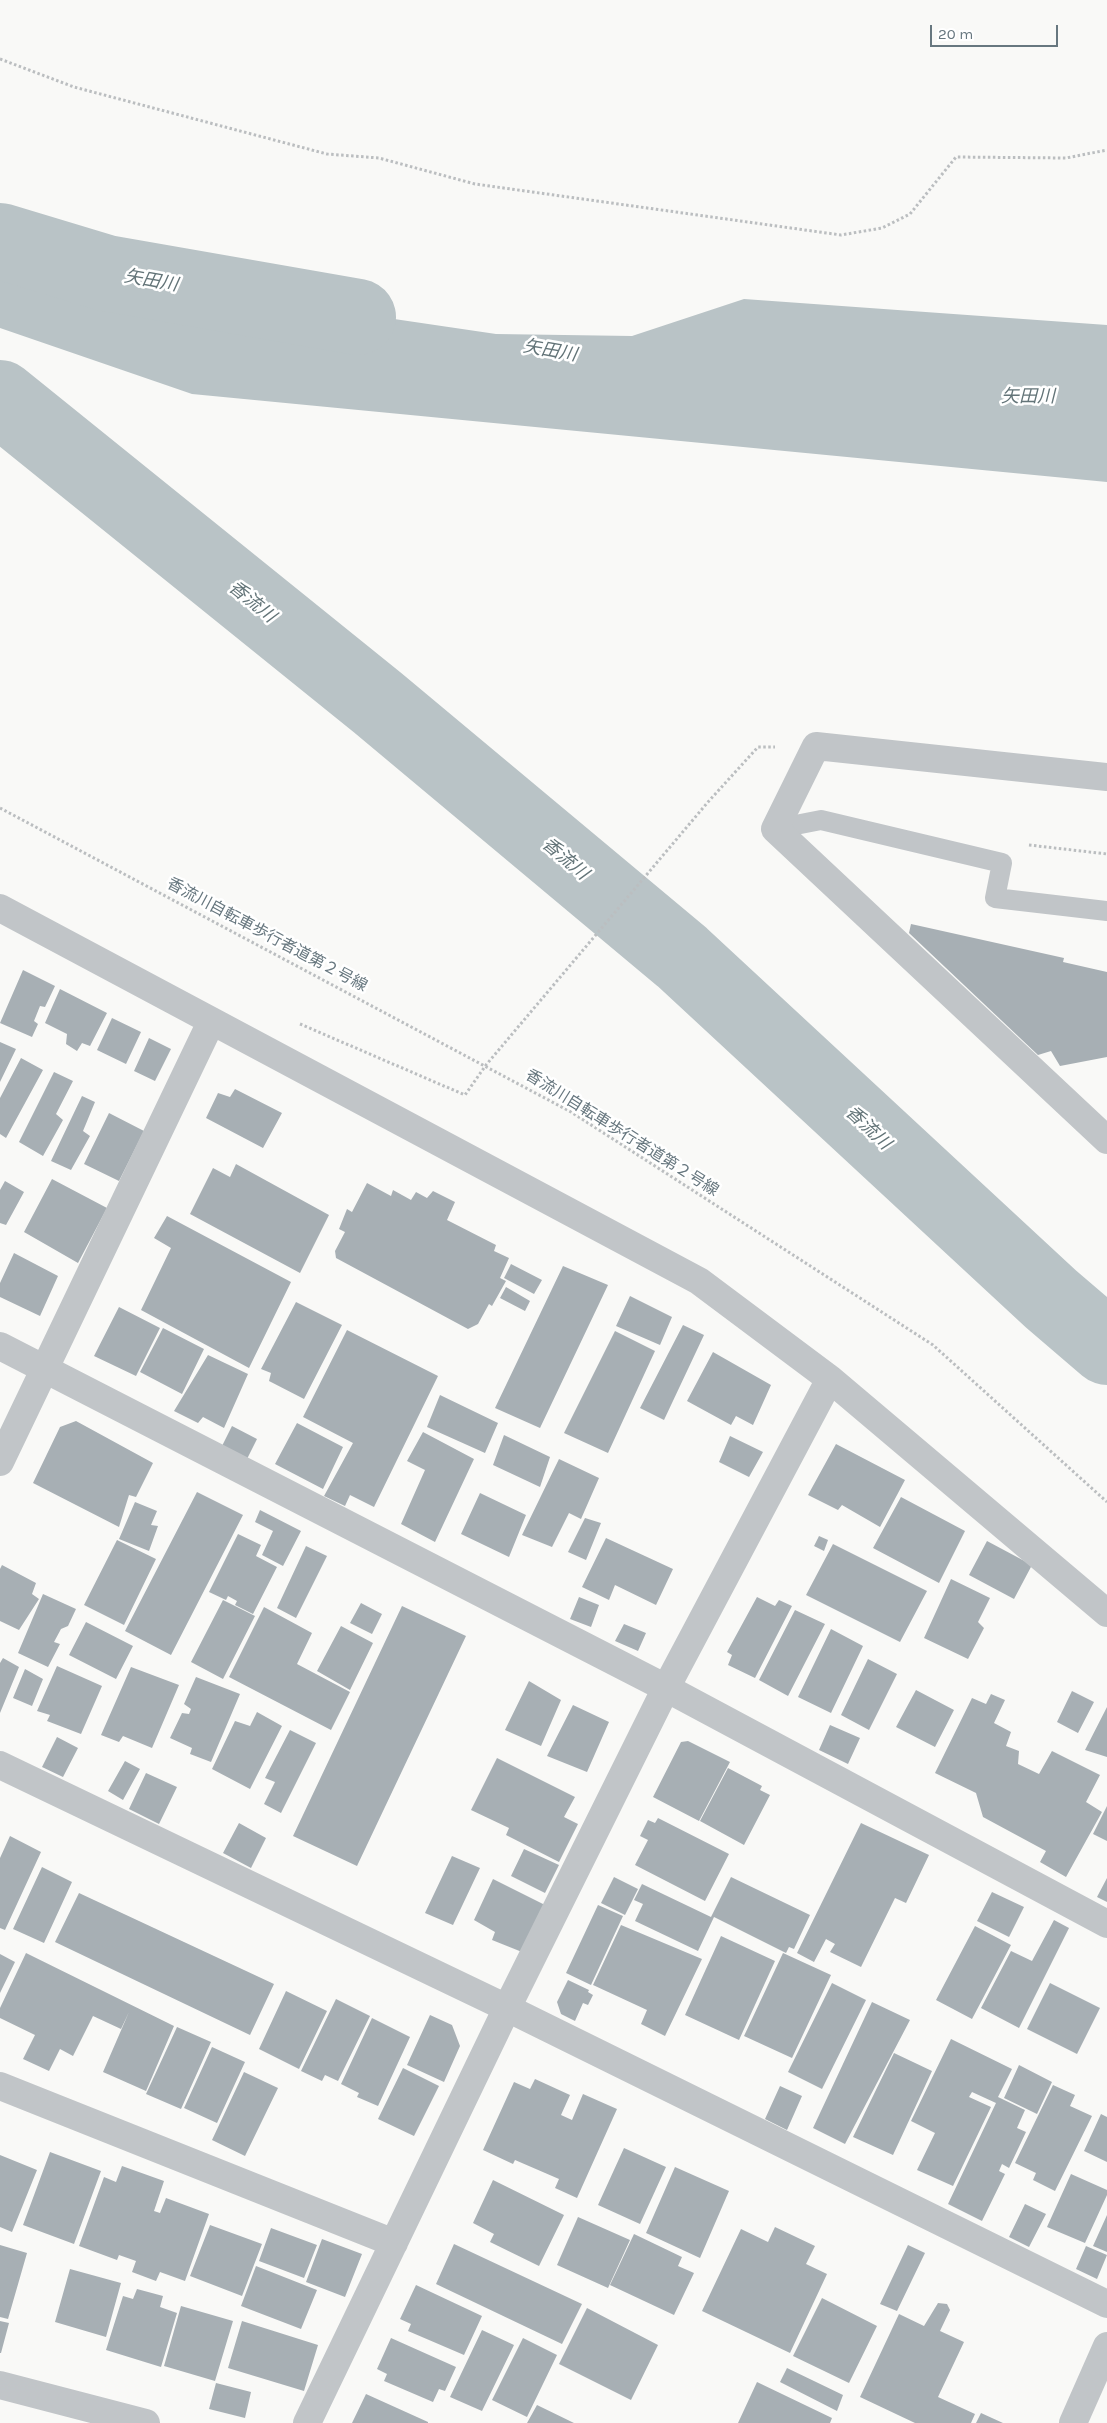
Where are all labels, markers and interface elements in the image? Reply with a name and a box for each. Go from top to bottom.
scale bar [932,15,1060,47]
text: 20 m [938,25,973,43]
water label: 矢田川 [123,266,179,296]
water label: 矢田川 [522,336,578,366]
water label: 矢田川 [1001,386,1055,408]
water label: 香流川 [224,577,280,627]
water label: 香流川 [537,833,593,885]
street label: 香流川自転車歩行者道第２号線 [164,874,370,996]
street label: 香流川自転車歩行者道第２号線 [522,1066,722,1200]
water label: 香流川 [841,1102,895,1154]

